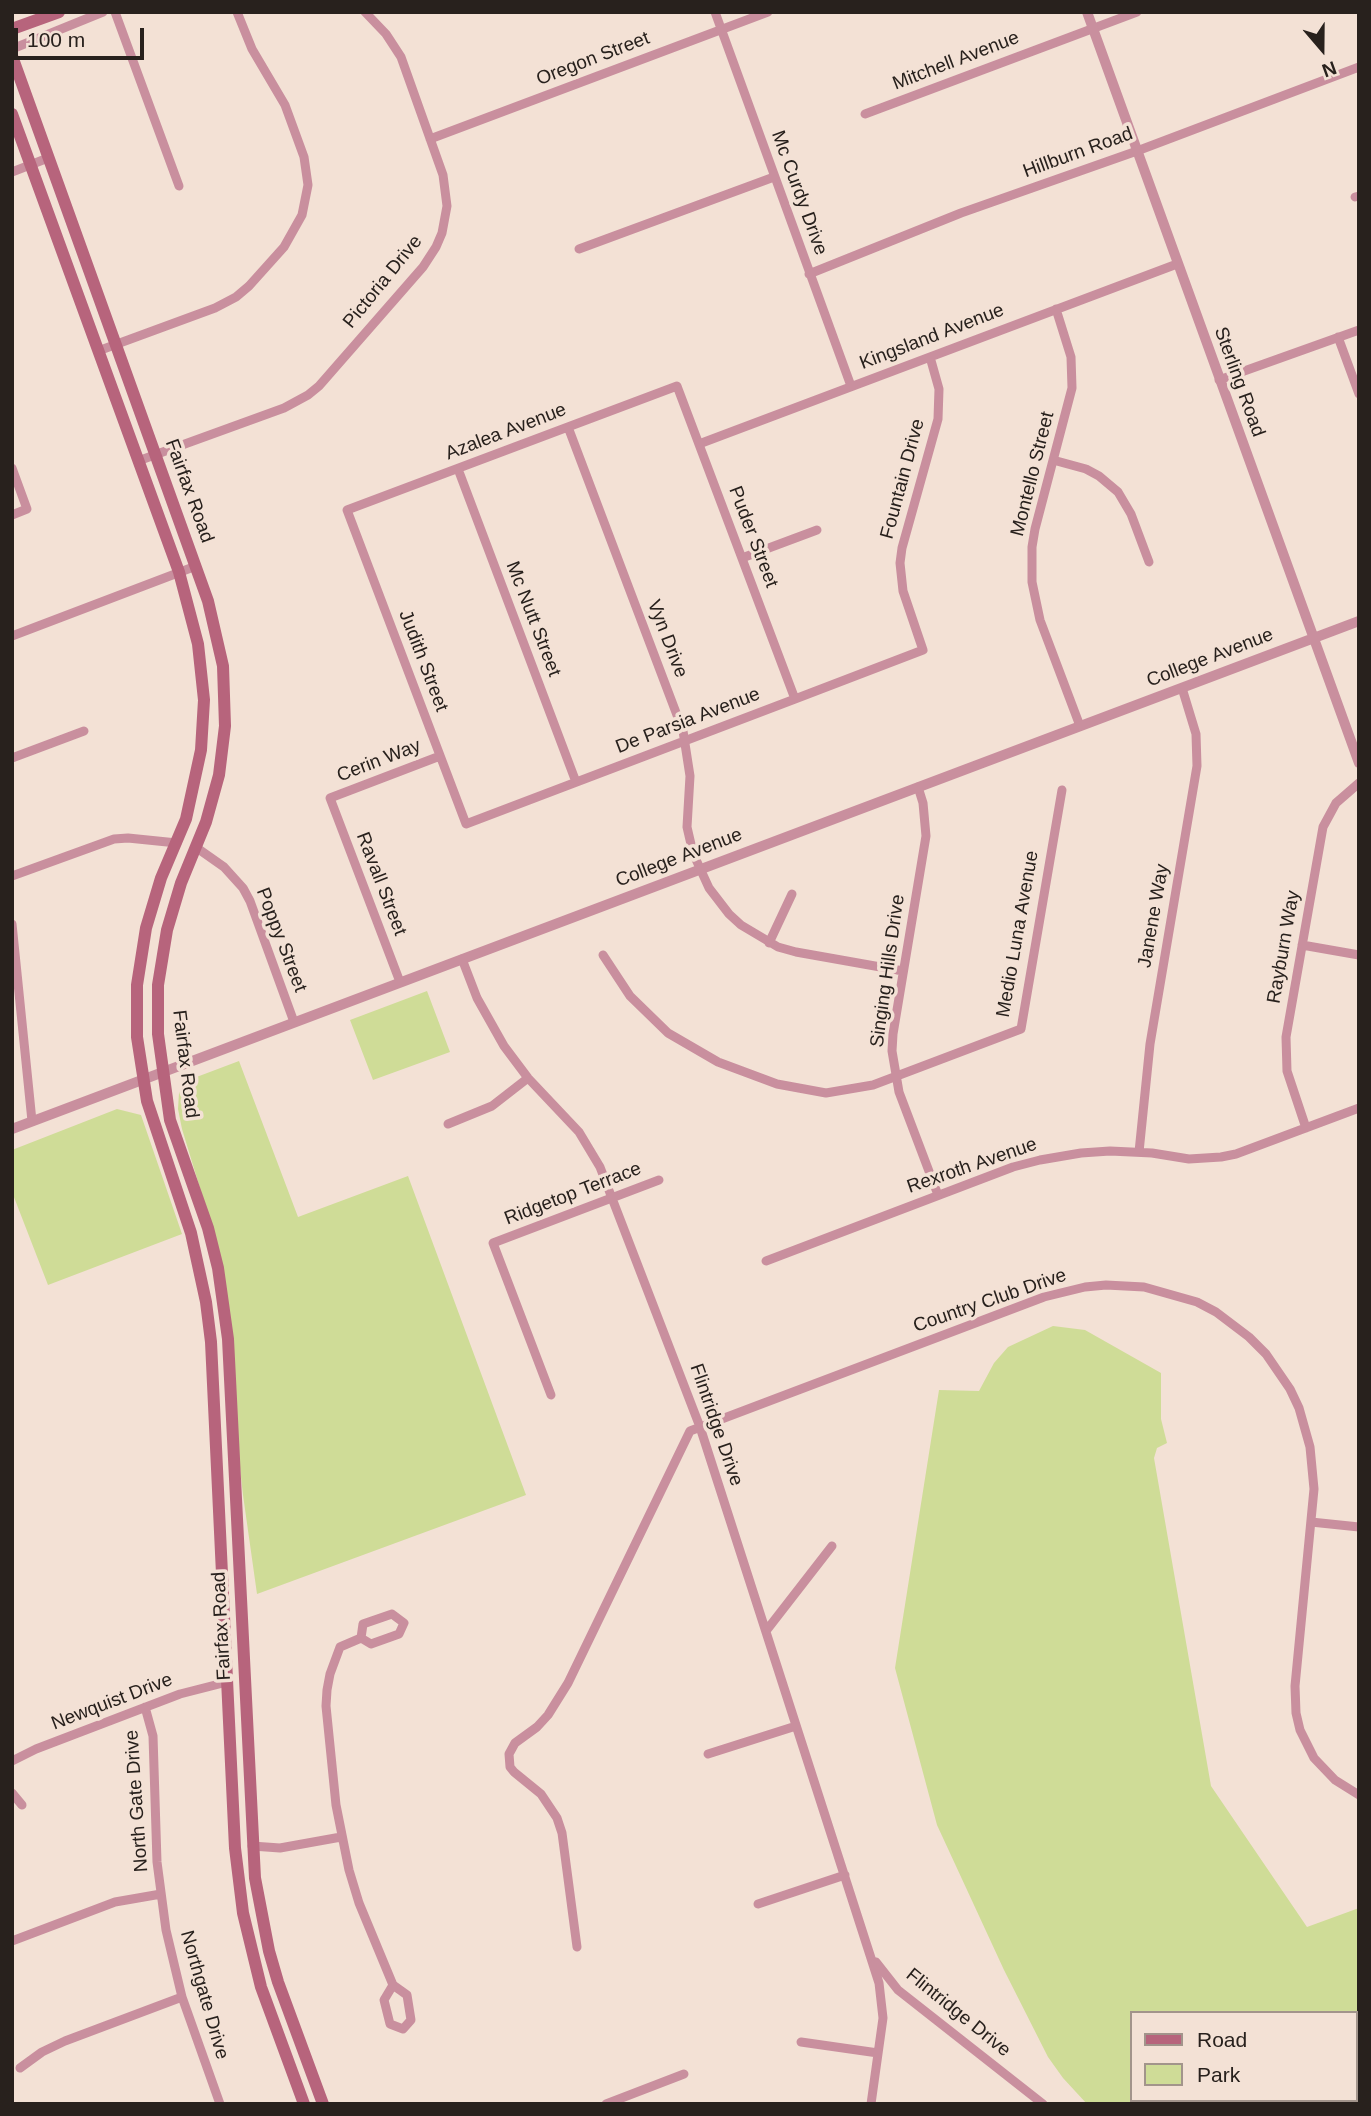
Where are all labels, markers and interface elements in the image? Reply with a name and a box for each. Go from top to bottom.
scale bar [18,14,147,58]
north arrow [1287,14,1357,84]
street label: Mitchell Avenue [889,26,1023,96]
street label: Oregon Street [533,27,653,91]
text: 100 m [27,28,85,51]
text: N [1319,57,1339,81]
street label: Hillburn Road [1020,123,1136,183]
street label: Mc Curdy Drive [766,128,832,258]
street label: Pictoria Drive [339,231,427,333]
street label: Kingsland Avenue [857,299,1007,375]
street label: Sterling Road [1209,324,1269,440]
street label: Azalea Avenue [442,399,570,465]
street label: Montello Street [1006,409,1060,539]
street label: Fountain Drive [876,416,930,542]
street label: Fairfax Road [160,436,218,546]
street label: Puder Street [723,483,783,591]
street label: Mc Nutt Street [501,558,565,680]
street label: Vyn Drive [642,597,692,681]
street label: Judith Street [393,607,453,715]
street label: College Avenue [1143,623,1277,693]
street label: De Parsia Avenue [613,683,763,759]
street label: Cerin Way [334,735,424,787]
street label: College Avenue [612,823,746,893]
street label: Ravall Street [351,829,411,939]
street label: Medio Luna Avenue [992,849,1044,1019]
street label: Janene Way [1134,862,1174,970]
street label: Poppy Street [251,885,311,995]
street label: Rayburn Way [1263,889,1305,1005]
street label: Singing Hills Drive [866,893,910,1049]
street label: Fairfax Road [167,1009,203,1119]
street label: Rexroth Avenue [904,1133,1040,1199]
street label: Ridgetop Terrace [501,1157,645,1231]
street label: Country Club Drive [910,1264,1070,1338]
street label: Flintridge Drive [684,1361,748,1489]
street label: Fairfax Road [208,1571,236,1681]
street label: Newquist Drive [48,1668,176,1736]
street label: North Gate Drive [121,1729,153,1873]
street label: Northgate Drive [175,1928,233,2062]
street label: Flintridge Drive [901,1964,1015,2062]
legend [1130,2011,1357,2102]
text: Road [1197,2028,1247,2051]
text: Park [1197,2063,1240,2086]

